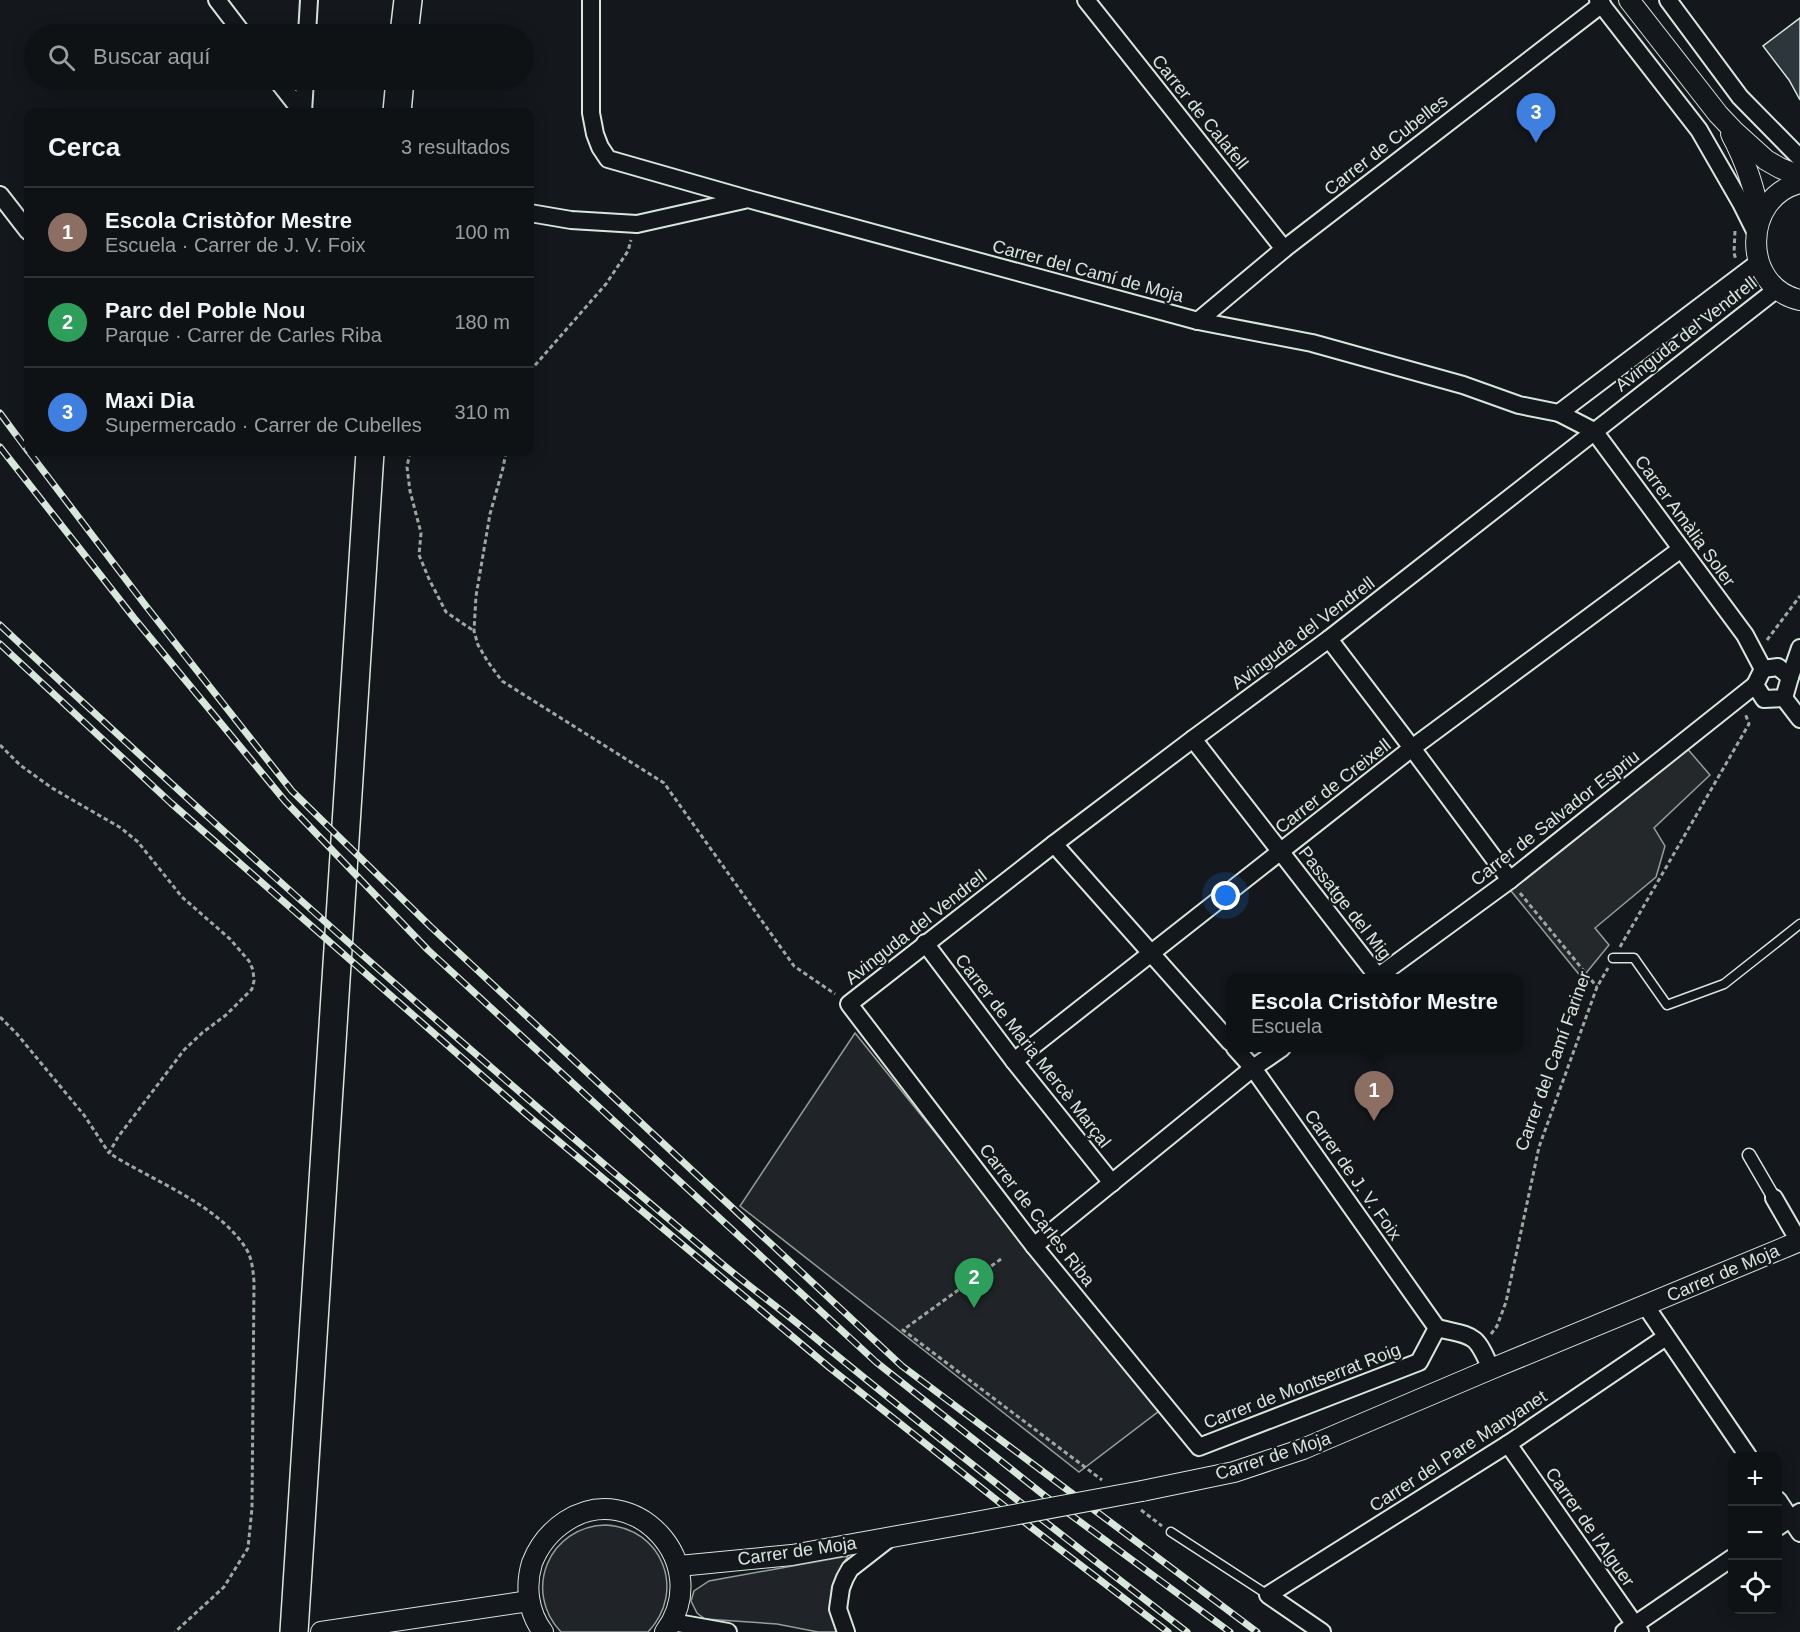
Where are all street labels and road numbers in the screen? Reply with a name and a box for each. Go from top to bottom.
street label: Carrer de Calafell [1148,51,1252,173]
street label: Carrer de Cubelles [1320,91,1452,199]
street label: Carrer del Camí de Moja [990,236,1187,306]
street label: Avinguda del Vendrell [1611,273,1761,395]
street label: Carrer Amàlia Soler [1631,452,1739,590]
street label: Avinguda del Vendrell [1228,573,1378,693]
street label: Carrer de Creixell [1271,735,1395,837]
street label: Carrer de Salvador Espriu [1467,746,1643,890]
street label: Passatge del Mig [1295,842,1395,964]
street label: Avinguda del Vendrell [841,866,991,988]
street label: Carrer de Maria Mercè Marçal [951,950,1115,1152]
street label: Carrer del Camí Fariner [1511,968,1595,1154]
street label: Carrer de J. V. Foix [1301,1106,1405,1244]
street label: Carrer de Carles Riba [975,1140,1099,1291]
street label: Carrer de Moja [1664,1240,1783,1306]
street label: Carrer de Montserrat Roig [1201,1339,1403,1433]
street label: Carrer del Pare Manyanet [1366,1386,1550,1516]
street label: Carrer de Moja [1213,1428,1334,1484]
street label: Carrer de l'Alguer [1542,1464,1638,1590]
street label: Carrer de Moja [736,1533,859,1569]

